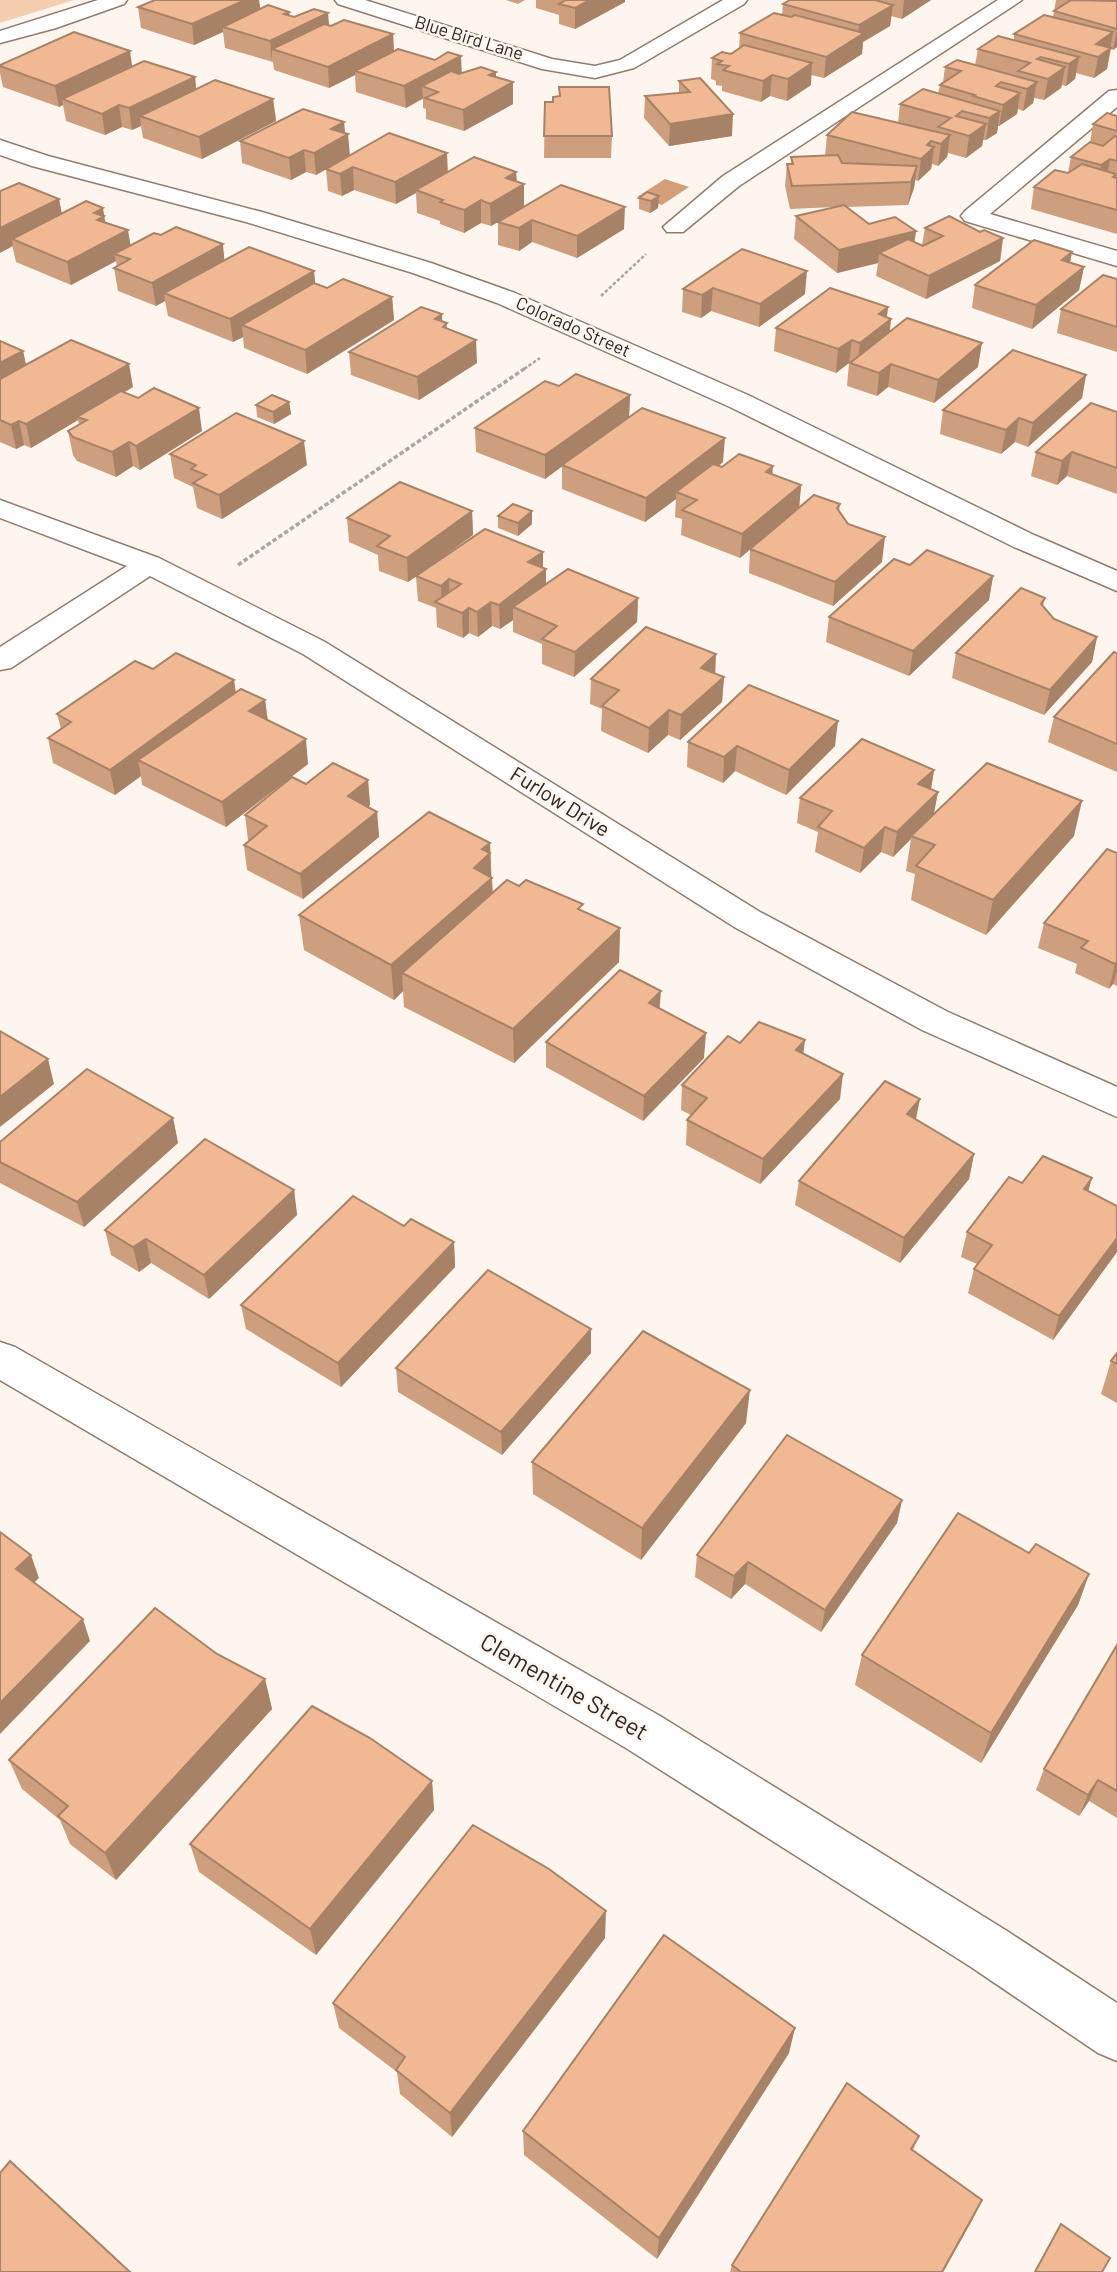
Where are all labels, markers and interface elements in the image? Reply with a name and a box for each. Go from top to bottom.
street label: Blue Bird Lane [412,10,526,64]
street label: Colorado Street [513,291,634,361]
street label: Furlow Drive [506,760,615,841]
street label: Clementine Street [476,1626,654,1746]

